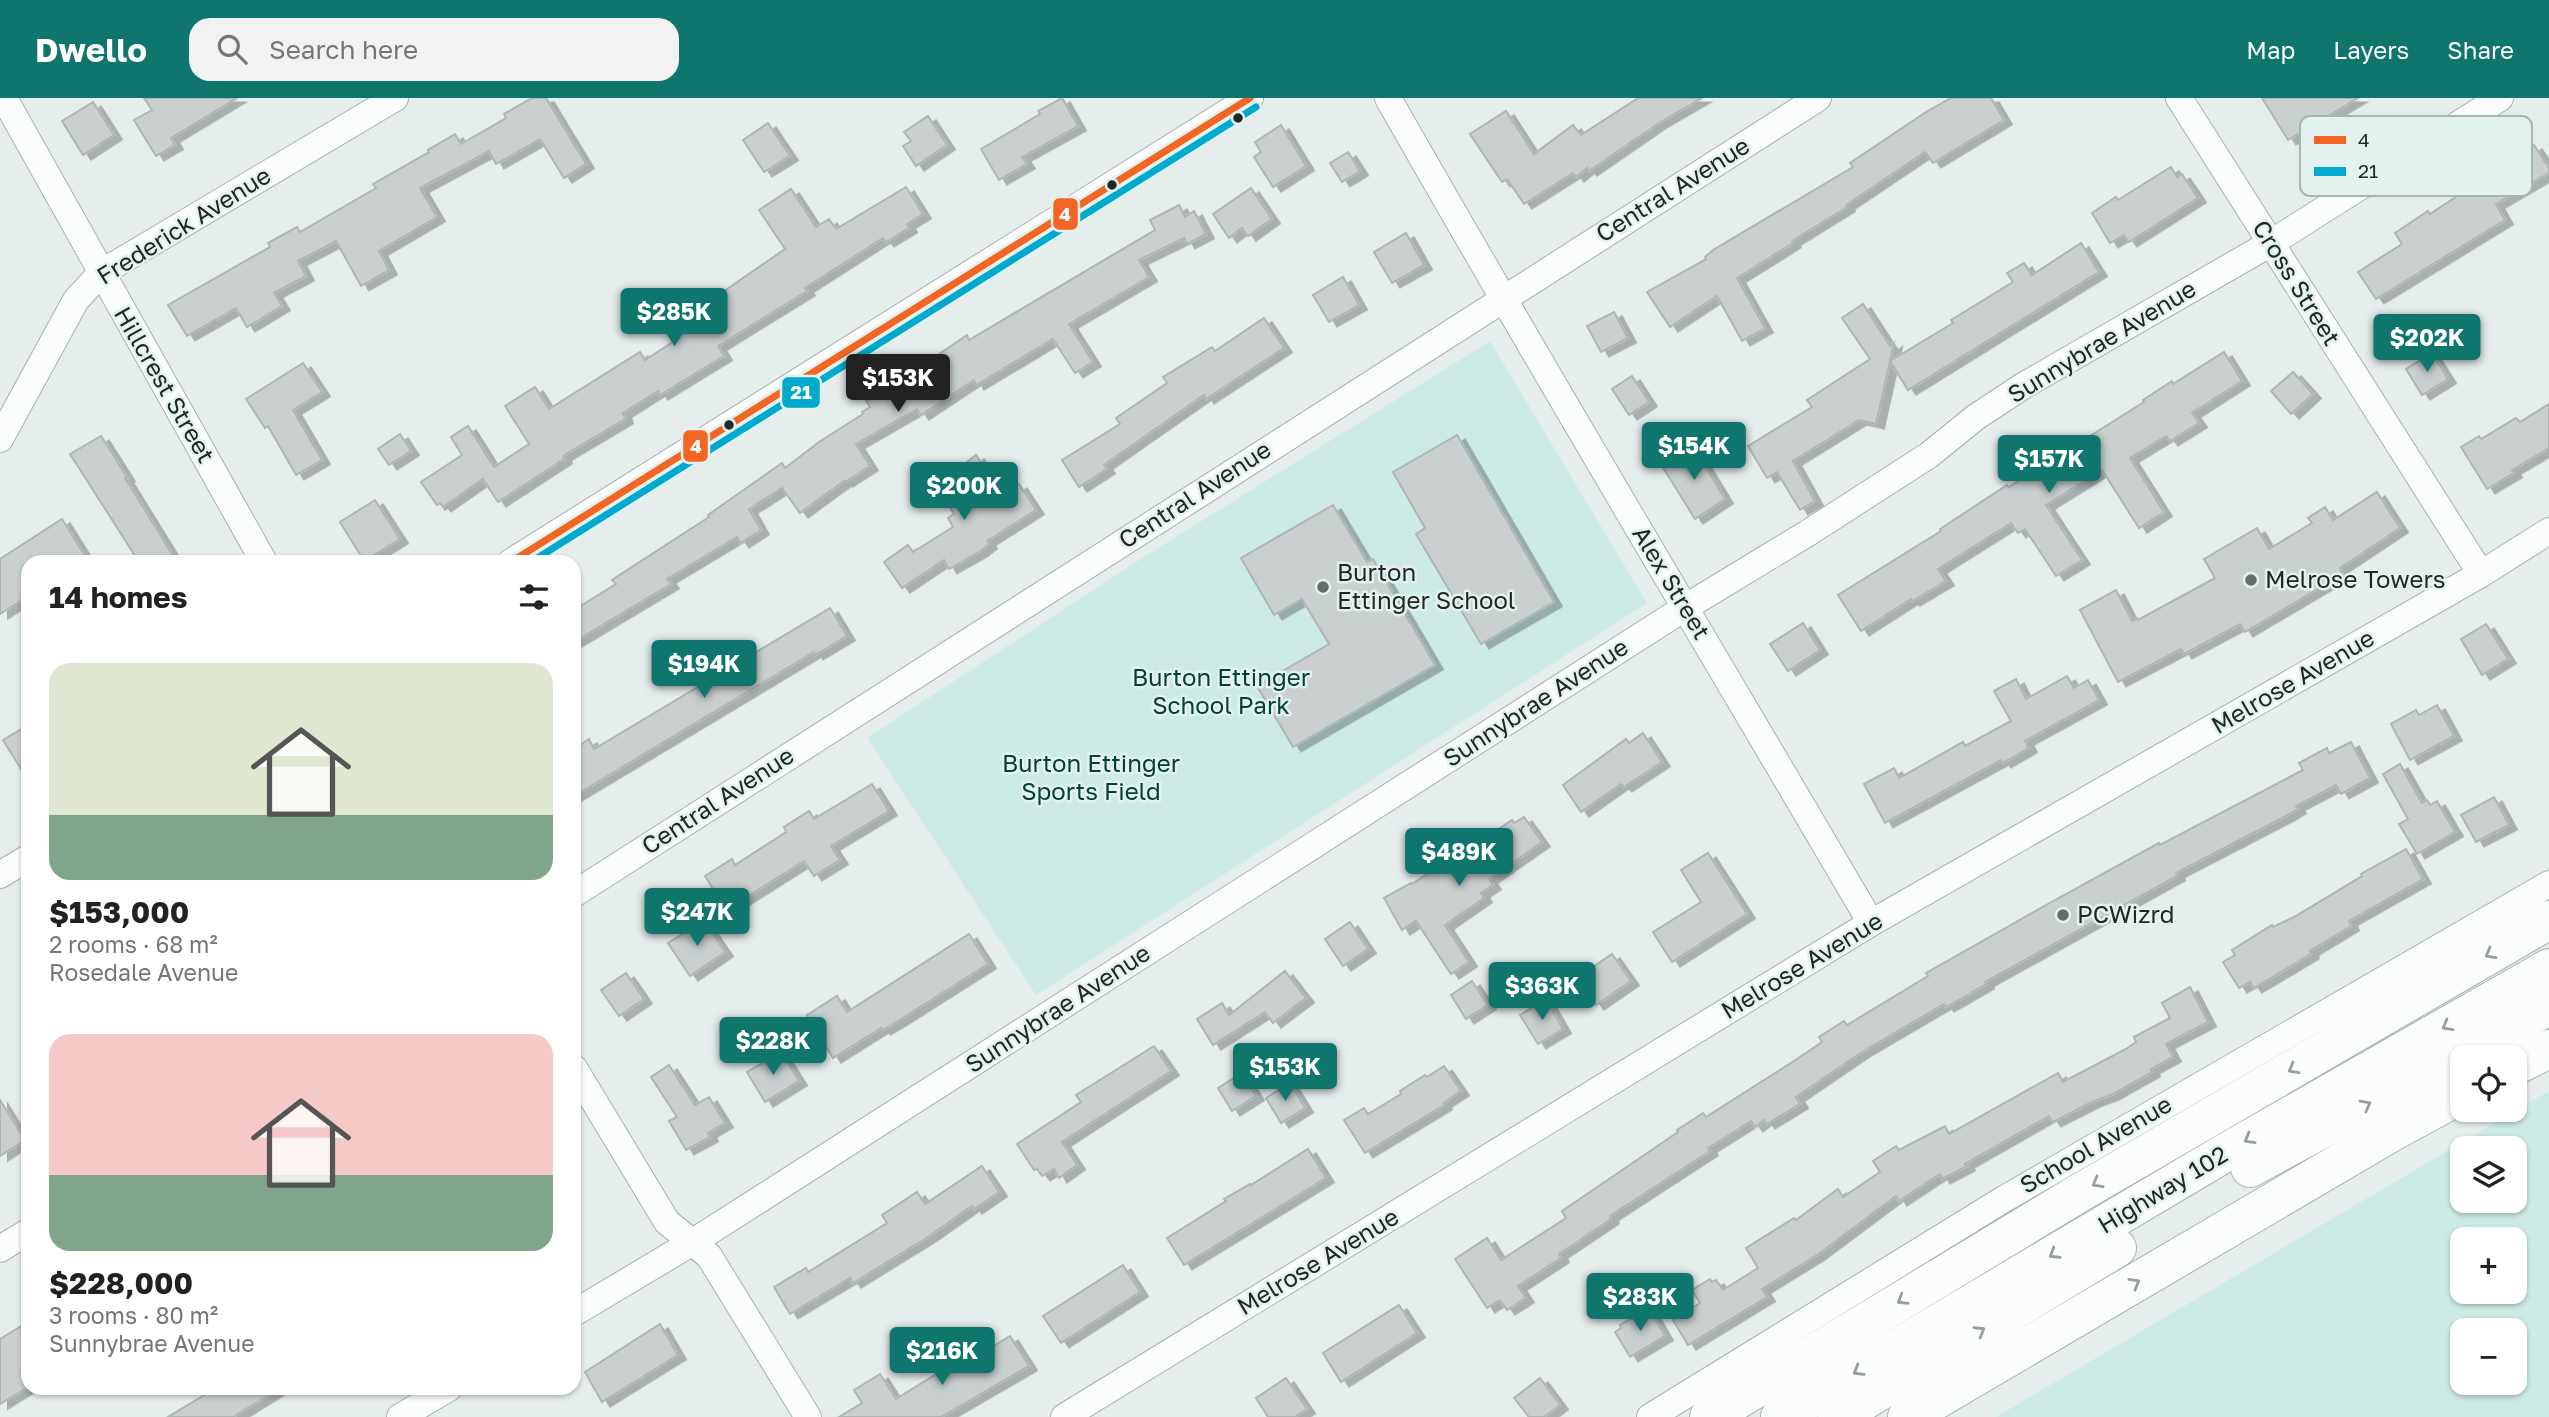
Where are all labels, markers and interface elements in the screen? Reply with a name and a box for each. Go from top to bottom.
search box [189,18,679,81]
text: Dwello [35,30,147,69]
icon: search [213,30,251,68]
text: Search here [269,34,418,65]
text: Map [2246,35,2295,64]
text: Layers [2333,35,2409,64]
text: Share [2447,35,2514,64]
unlabelled marker [1231,111,1245,125]
legend [2300,116,2532,196]
text: 4 [2358,128,2370,151]
street label: Central Avenue [1590,130,1754,248]
text: 21 [2358,159,2378,182]
street label: Frederick Avenue [91,160,275,290]
unlabelled marker [1105,178,1119,192]
line badge: 4 [1052,197,1079,231]
text: 4 [1059,202,1071,225]
street label: Cross Street [2247,214,2347,350]
street label: Sunnybrae Avenue [2002,273,2201,408]
pin: $285K [625,288,723,348]
text: $285K [637,297,711,325]
street label: Hillcrest Street [109,301,222,467]
pin: $202K [2378,314,2476,374]
text: $202K [2389,323,2465,351]
pin: $153K [849,354,947,414]
text: $153K [862,363,934,391]
line badge: 21 [781,376,821,409]
text: 21 [790,380,812,403]
unlabelled marker [722,418,736,432]
pin: $154K [1645,422,1743,482]
line badge: 4 [682,429,709,463]
text: $154K [1658,431,1730,459]
text: 4 [690,434,702,457]
street label: Central Avenue [1113,434,1276,554]
pin: $157K [2000,436,2098,495]
text: $157K [2014,444,2084,472]
pin: $200K [915,462,1013,522]
text: $200K [926,471,1002,499]
street label: Alex Street [1627,520,1717,644]
place label: Burton Ettinger School [1337,557,1516,614]
place label: Melrose Towers [2265,564,2445,593]
marker: Melrose Towers [2243,572,2259,588]
icon: filters [515,578,553,616]
text: 14 homes [49,579,188,615]
marker: Burton Ettinger School [1315,579,1331,595]
street label: Melrose Avenue [2206,622,2379,739]
street label: Sunnybrae Avenue [1437,631,1633,772]
pin: $194K [655,640,753,700]
text: $194K [668,649,740,677]
park label: Burton Ettinger School Park [1132,662,1310,719]
icon: home [238,709,364,835]
street label: Central Avenue [636,740,799,860]
park label: Burton Ettinger Sports Field [1002,748,1180,805]
pin: $489K [1410,828,1508,888]
text: $489K [1421,837,1497,865]
pin: $247K [648,888,746,948]
text: $153,000 [49,894,189,930]
text: $247K [660,897,734,925]
place label: PCWizrd [2077,899,2174,928]
street label: Melrose Avenue [1715,905,1887,1024]
marker: PCWizrd [2055,907,2071,923]
text: 2 rooms · 68 m² [49,930,218,958]
street label: Sunnybrae Avenue [959,937,1155,1078]
one-way arrow [2485,946,2498,959]
text: Rosedale Avenue [49,958,238,986]
pin: $363K [1493,962,1591,1022]
text: $363K [1505,971,1579,999]
pin: $228K [724,1018,822,1077]
one-way arrow [2442,1018,2454,1031]
text: $228K [736,1026,810,1054]
pin: $153K [1236,1044,1334,1103]
map controls [2450,1045,2527,1395]
button: locate [2450,1045,2527,1122]
text: $153K [1249,1052,1321,1080]
one-way arrow [2288,1061,2301,1074]
icon: home [238,1080,364,1206]
street label: School Avenue [2014,1089,2176,1199]
one-way arrow [2359,1100,2372,1113]
one-way arrow [2244,1131,2257,1144]
button: layers [2450,1136,2527,1213]
street label: Highway 102 [2092,1139,2232,1239]
one-way arrow [2091,1175,2104,1188]
street label: Melrose Avenue [1231,1201,1403,1320]
button: + [2450,1227,2527,1304]
one-way arrow [2048,1246,2061,1259]
text: $228,000 [49,1265,193,1301]
pin: $283K [1591,1274,1689,1333]
one-way arrow [2127,1278,2140,1291]
text: $283K [1603,1282,1677,1310]
one-way arrow [1896,1292,1909,1305]
text: 3 rooms · 80 m² [49,1301,218,1329]
button: − [2450,1318,2527,1395]
one-way arrow [1972,1326,1985,1339]
pin: $216K [893,1328,991,1387]
text: Sunnybrae Avenue [49,1329,255,1357]
text: $216K [906,1336,978,1364]
one-way arrow [1853,1363,1866,1376]

